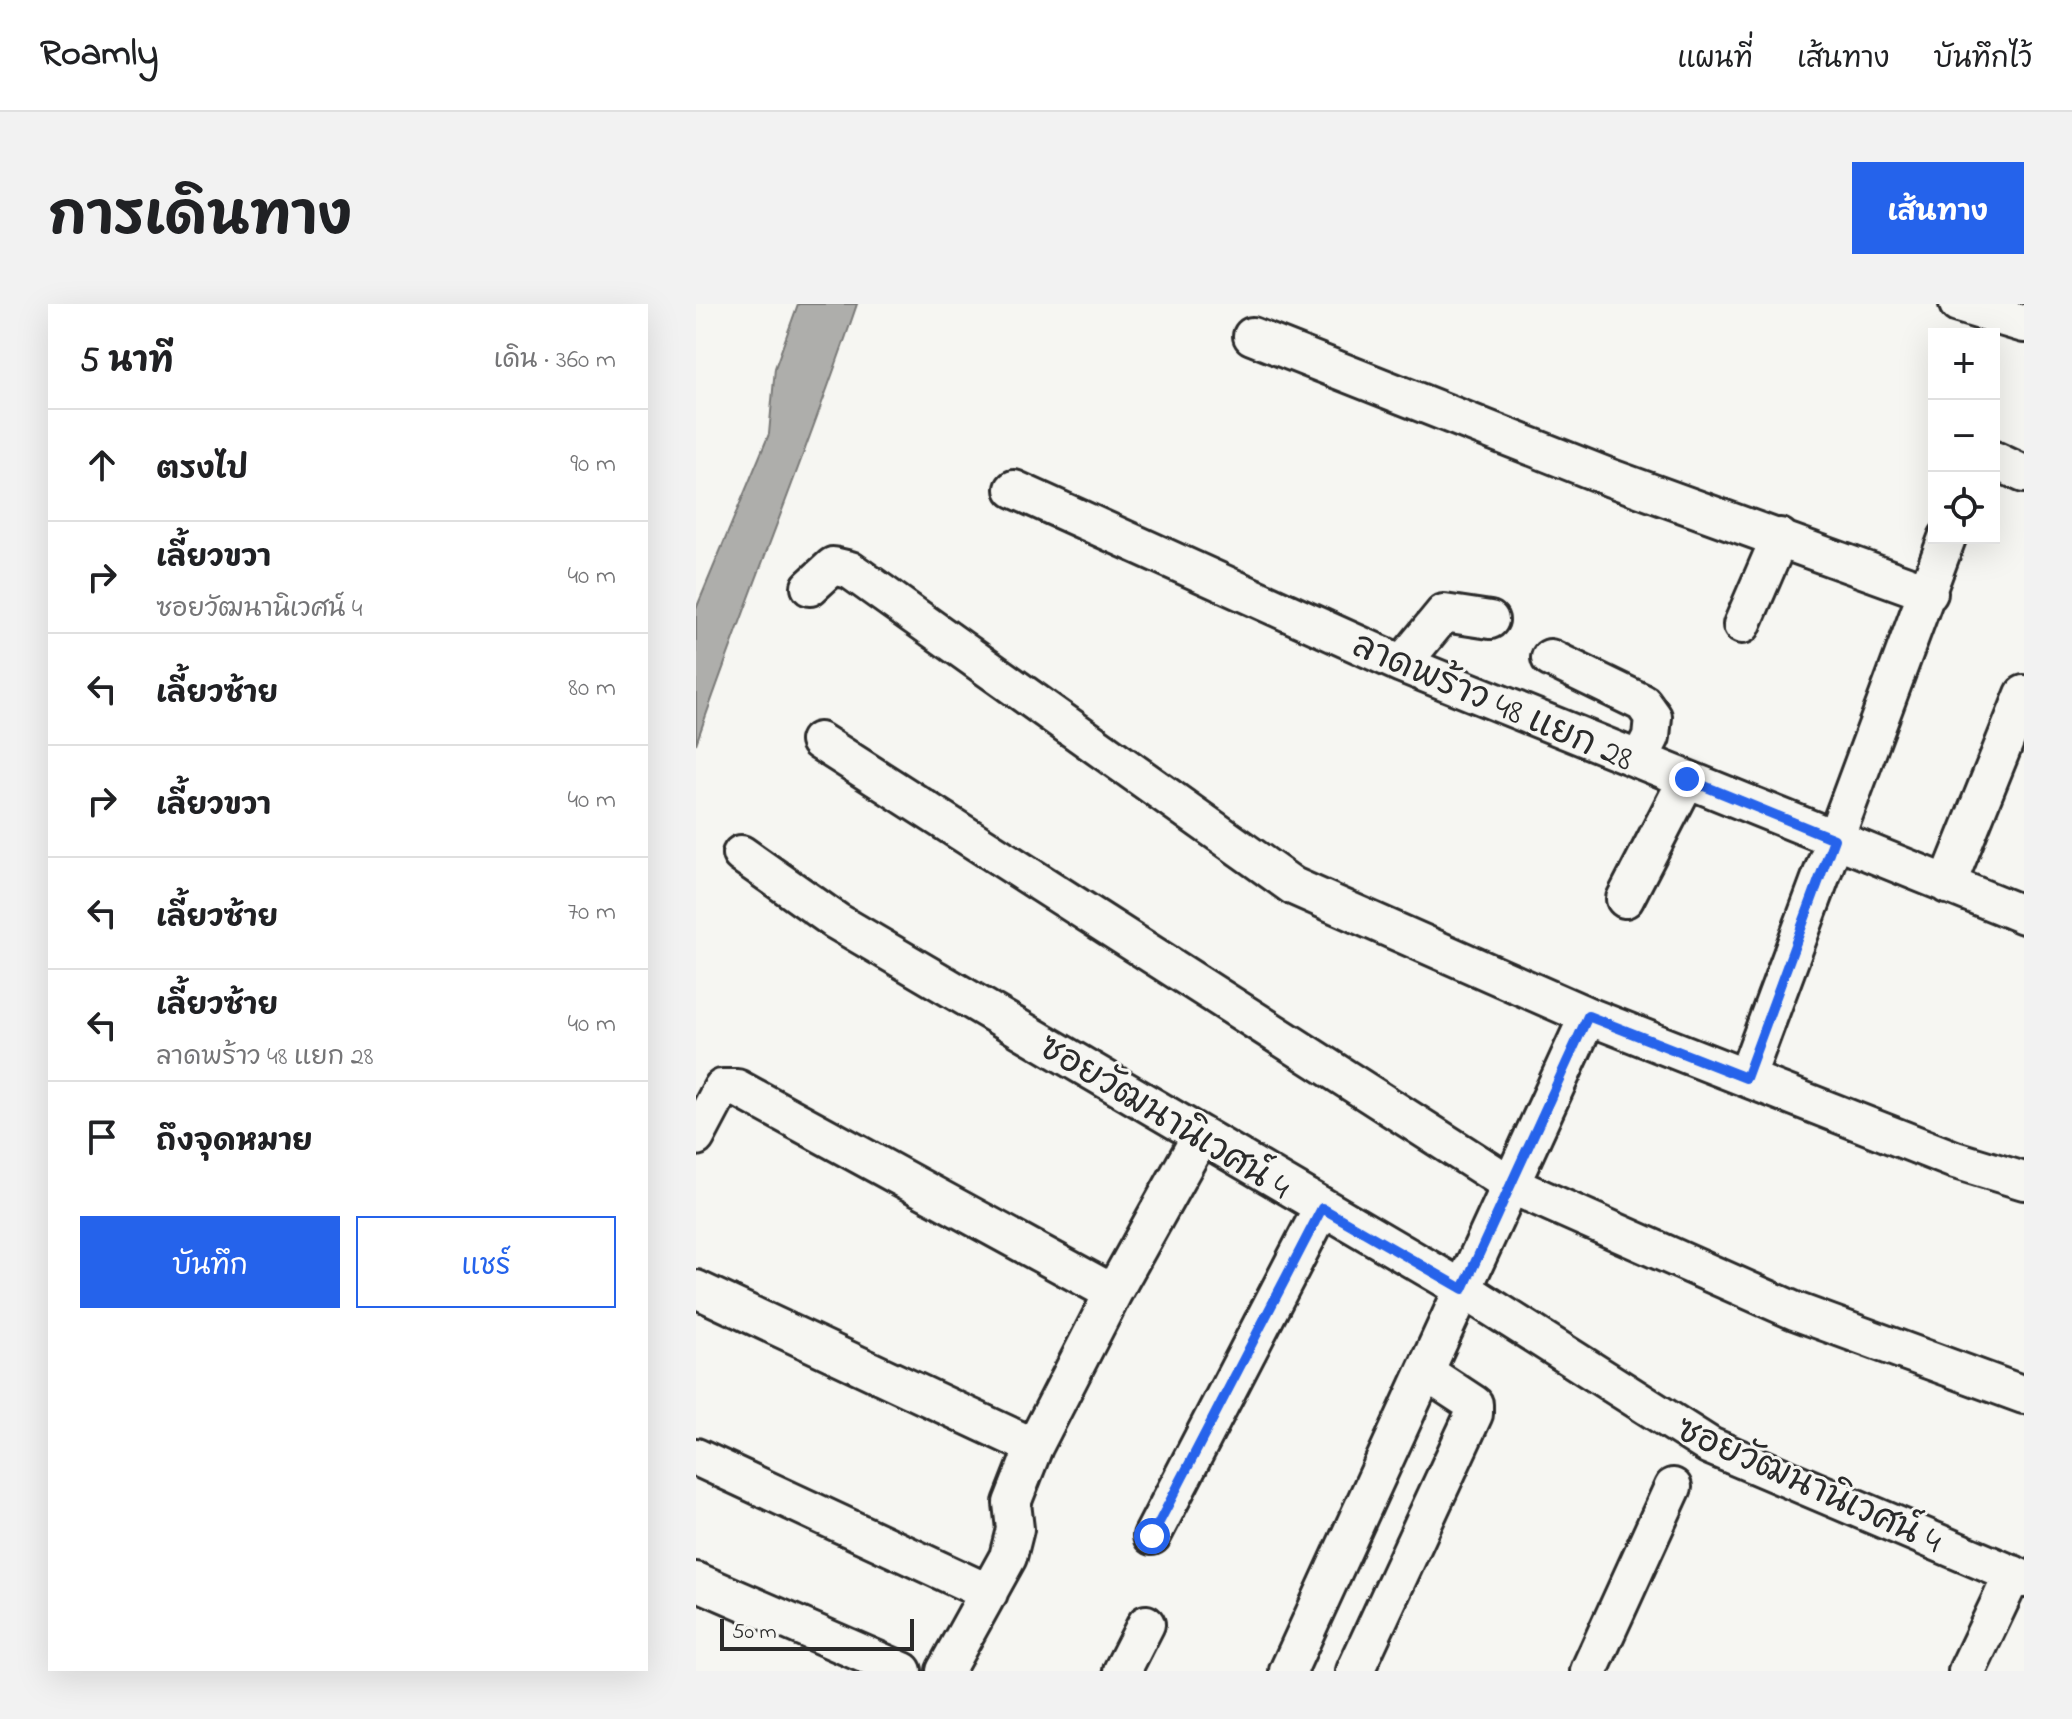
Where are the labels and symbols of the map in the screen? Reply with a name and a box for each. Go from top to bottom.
street label: ลาดพร้าว 48 แยก 28 [1343,621,1641,787]
route end [1669,761,1705,797]
street label: ซอยวัฒนานิเวศน์ 4 [1028,1023,1300,1215]
street label: ซอยวัฒนานิเวศน์ 4 [1667,1405,1950,1570]
route start [1134,1518,1170,1554]
scale bar [720,1615,914,1651]

